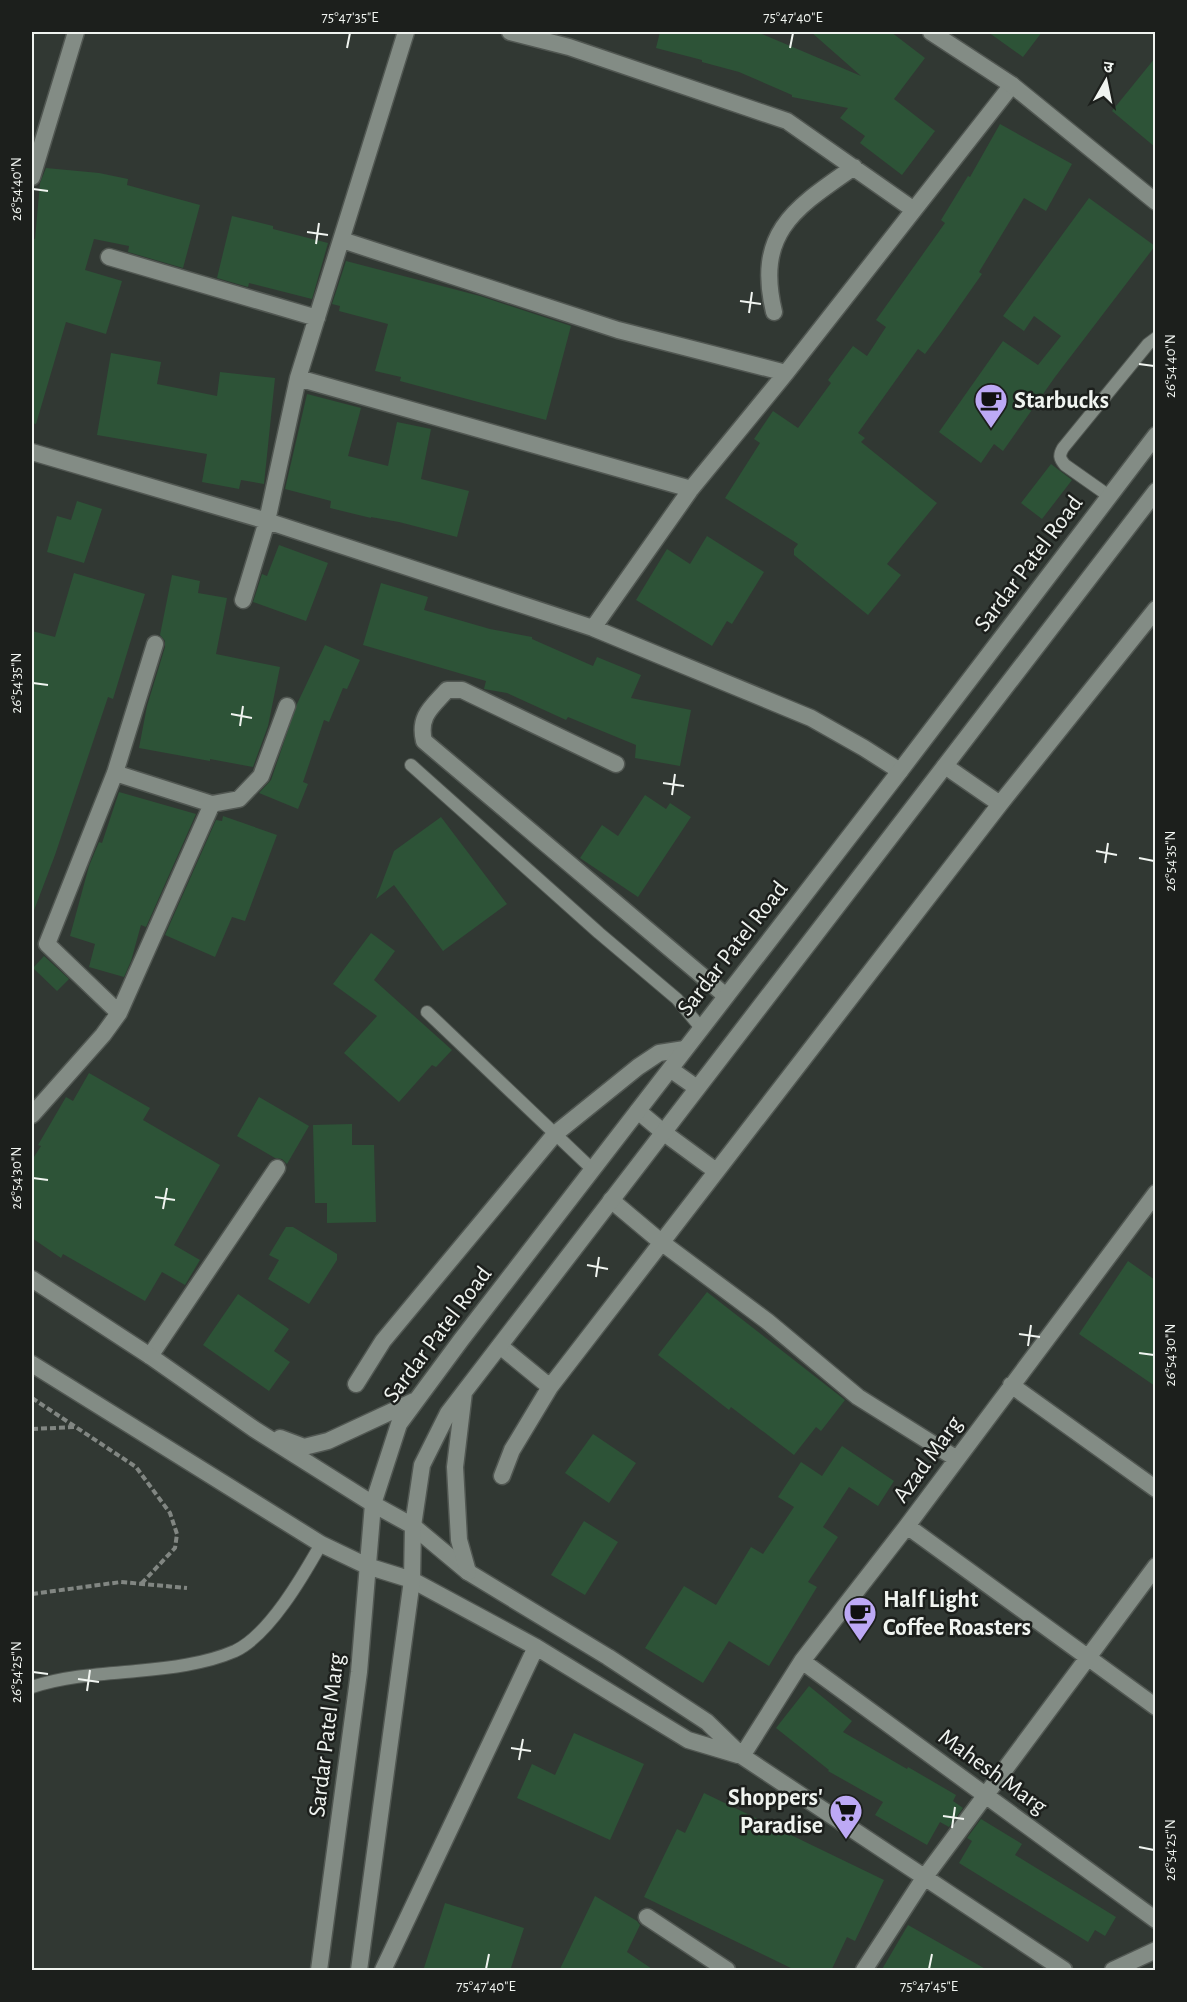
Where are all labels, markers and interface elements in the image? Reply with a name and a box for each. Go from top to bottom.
text: 75°47'35"E [322,10,378,25]
text: 75°47'40"E [763,10,823,25]
north arrow [1076,51,1136,111]
text: उ [1102,59,1115,76]
text: 26°54'40"N [9,157,24,221]
text: 26°54'40"N [1163,334,1178,398]
cafe icon: Starbucks [973,382,1009,429]
place label: Starbucks [1014,389,1109,413]
street label: Sardar Patel Road [970,491,1088,636]
text: 26°54'35"N [9,652,24,714]
text: 26°54'35"N [1163,830,1178,892]
street label: Sardar Patel Road [673,877,793,1020]
text: 26°54'30"N [9,1147,24,1209]
street label: Sardar Patel Road [379,1262,497,1407]
text: 26°54'30"N [1163,1324,1178,1386]
street label: Azad Marg [889,1412,967,1507]
place label: Half Light Coffee Roasters [883,1588,1031,1640]
cafe icon: Half Light Coffee Roasters [842,1595,878,1642]
text: 26°54'25"N [9,1641,24,1703]
street label: Sardar Patel Marg [305,1652,349,1818]
street label: Mahesh Marg [934,1725,1051,1819]
place label: Shoppers' Paradise [728,1786,823,1838]
supermarket icon: Shoppers' Paradise [828,1793,864,1840]
text: 26°54'25"N [1163,1819,1178,1881]
text: 75°47'40"E [456,1979,516,1994]
text: 75°47'45"E [900,1979,958,1994]

